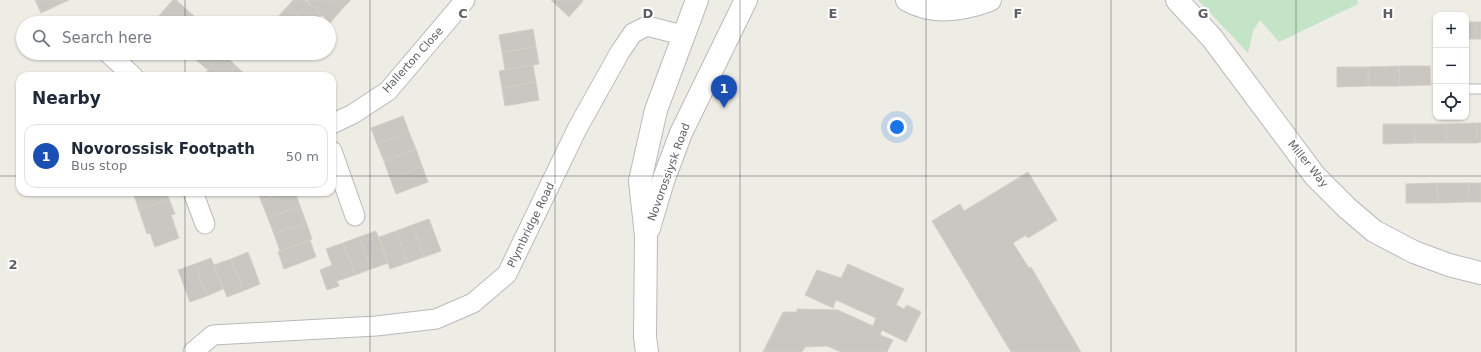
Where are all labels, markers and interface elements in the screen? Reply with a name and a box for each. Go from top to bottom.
text: C [458,6,468,21]
text: D [643,6,654,21]
text: E [829,6,837,21]
text: F [1014,6,1022,21]
text: G [1198,6,1208,21]
text: H [1383,6,1393,21]
map controls [1433,12,1469,120]
button: + [1433,12,1469,48]
search box [16,16,336,60]
street label: Hallerton Close [380,24,446,96]
icon: search [30,27,52,49]
text: Search here [62,29,152,47]
button: − [1433,48,1469,84]
pin: 1 [711,75,737,108]
button: locate [1433,84,1469,120]
text: Nearby [32,88,101,108]
your location [887,117,907,137]
street label: Novorossiysk Road [645,121,693,223]
street label: Miller Way [1285,138,1331,191]
text: Novorossisk Footpath [71,140,255,158]
text: 1 [41,149,51,164]
text: 50 m [286,149,319,164]
text: Bus stop [71,158,127,173]
street label: Plymbridge Road [505,180,557,270]
text: 2 [8,257,18,272]

